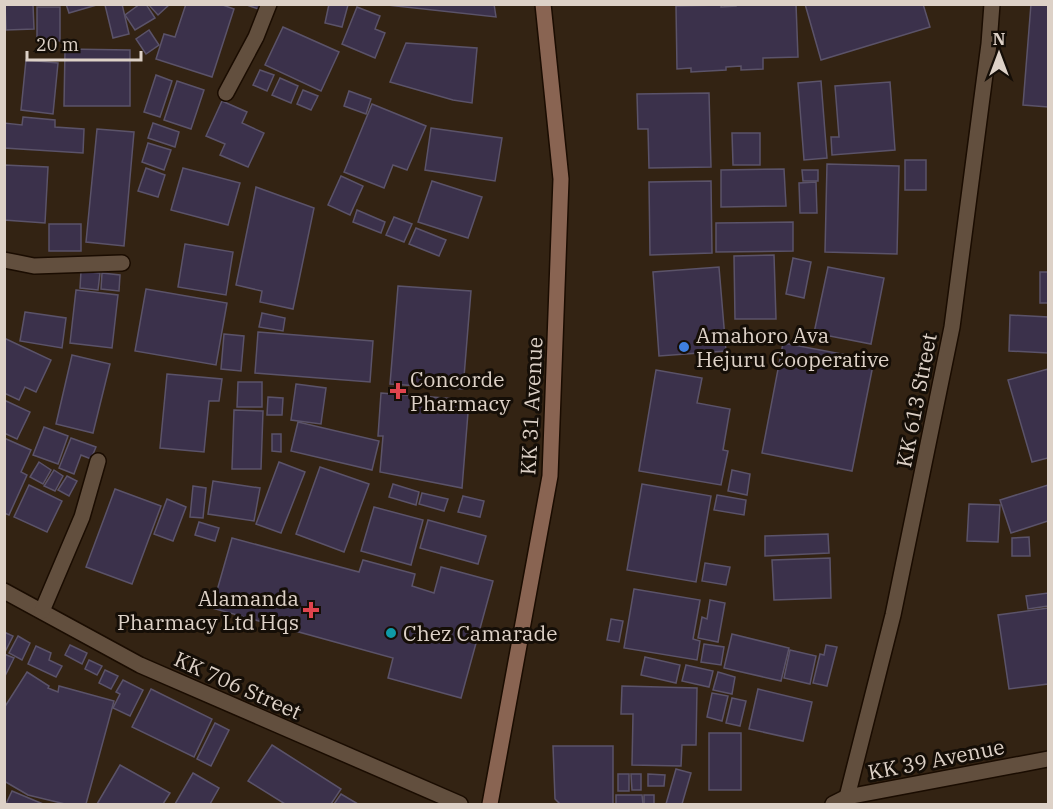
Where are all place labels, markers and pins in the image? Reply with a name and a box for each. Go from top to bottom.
place label: Amahoro Ava Hejuru Cooperative [696,321,889,373]
marker: Amahoro Ava Hejuru Cooperative [677,340,691,354]
place label: Concorde Pharmacy [410,365,511,417]
marker: Concorde Pharmacy [391,384,405,398]
place label: Alamanda Pharmacy Ltd Hqs [117,584,299,636]
marker: Alamanda Pharmacy Ltd Hqs [304,603,318,617]
place label: Chez Camarade [403,619,558,647]
marker: Chez Camarade [384,626,398,640]

